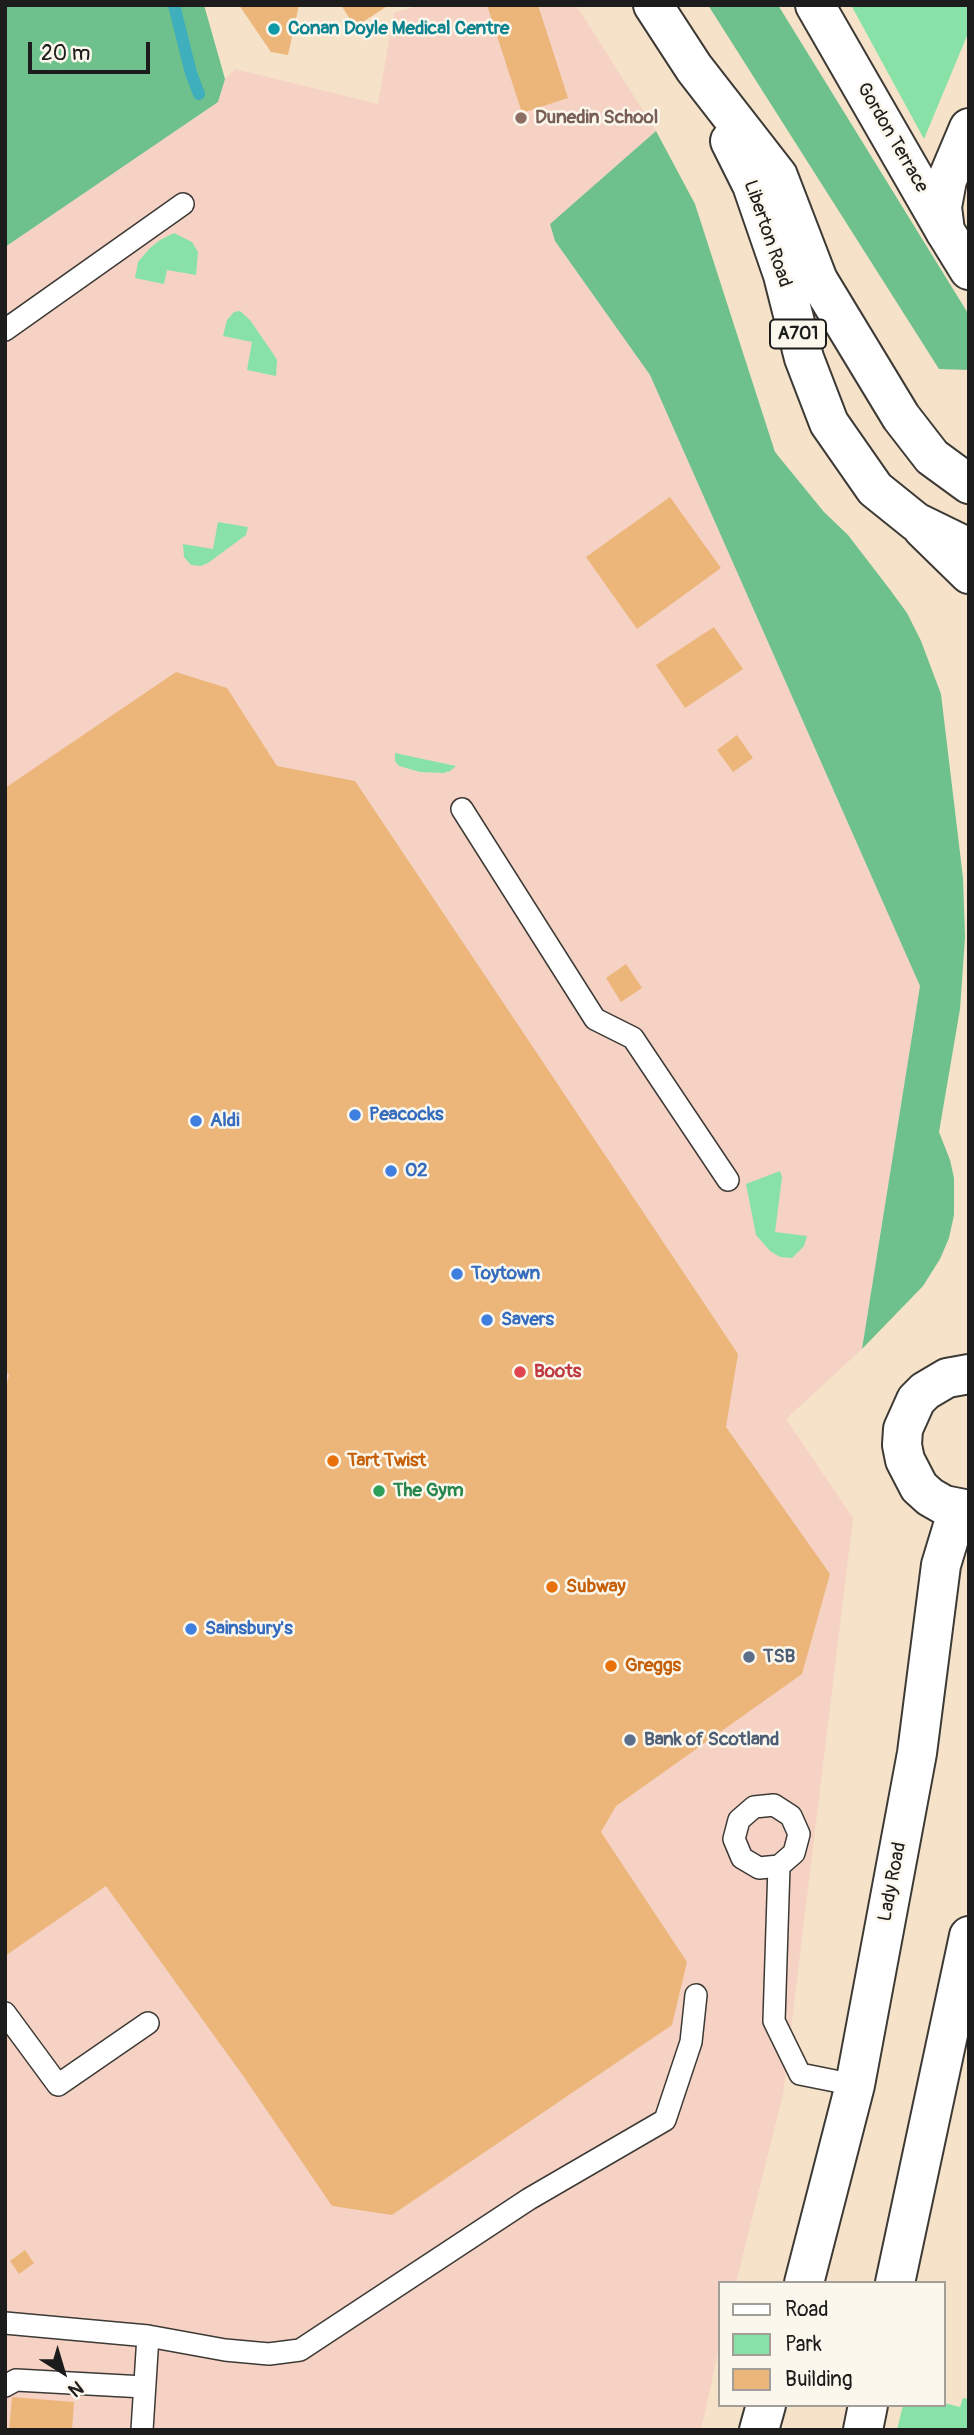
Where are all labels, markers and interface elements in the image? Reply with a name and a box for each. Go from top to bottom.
place label: Conan Doyle Medical Centre [288,18,509,40]
marker: Conan Doyle Medical Centre [266,21,282,37]
scale bar [32,28,154,72]
text: 20 m [41,40,90,67]
street label: Gordon Terrace [851,79,933,197]
place label: Dunedin School [535,107,658,129]
marker: Dunedin School [513,110,529,126]
street label: Liberton Road [738,178,796,290]
road number: A701 [770,320,826,348]
place label: Peacocks [369,1104,444,1126]
marker: Peacocks [347,1107,363,1123]
place label: Aldi [210,1110,240,1132]
marker: Aldi [188,1113,204,1129]
place label: O2 [405,1160,428,1182]
marker: O2 [383,1163,399,1179]
place label: Toytown [471,1263,540,1285]
marker: Toytown [449,1266,465,1282]
place label: Savers [501,1309,554,1331]
marker: Savers [479,1312,495,1328]
place label: Boots [534,1361,581,1383]
marker: Boots [512,1364,528,1380]
place label: Tart Twist [347,1450,426,1472]
marker: Tart Twist [325,1453,341,1469]
place label: The Gym [393,1480,464,1502]
marker: The Gym [371,1483,387,1499]
place label: Subway [566,1576,626,1598]
marker: Subway [544,1579,560,1595]
place label: Sainsbury's [205,1618,293,1640]
marker: Sainsbury's [183,1621,199,1637]
place label: TSB [763,1646,795,1668]
marker: TSB [741,1649,757,1665]
place label: Greggs [625,1655,681,1677]
marker: Greggs [603,1658,619,1674]
place label: Bank of Scotland [644,1729,779,1751]
marker: Bank of Scotland [622,1732,638,1748]
street label: Lady Road [874,1840,912,1924]
legend [718,2281,946,2407]
text: Road [785,2296,829,2323]
text: Park [785,2331,822,2358]
north arrow [28,2337,98,2407]
text: Building [785,2366,852,2393]
text: N [63,2375,88,2402]

